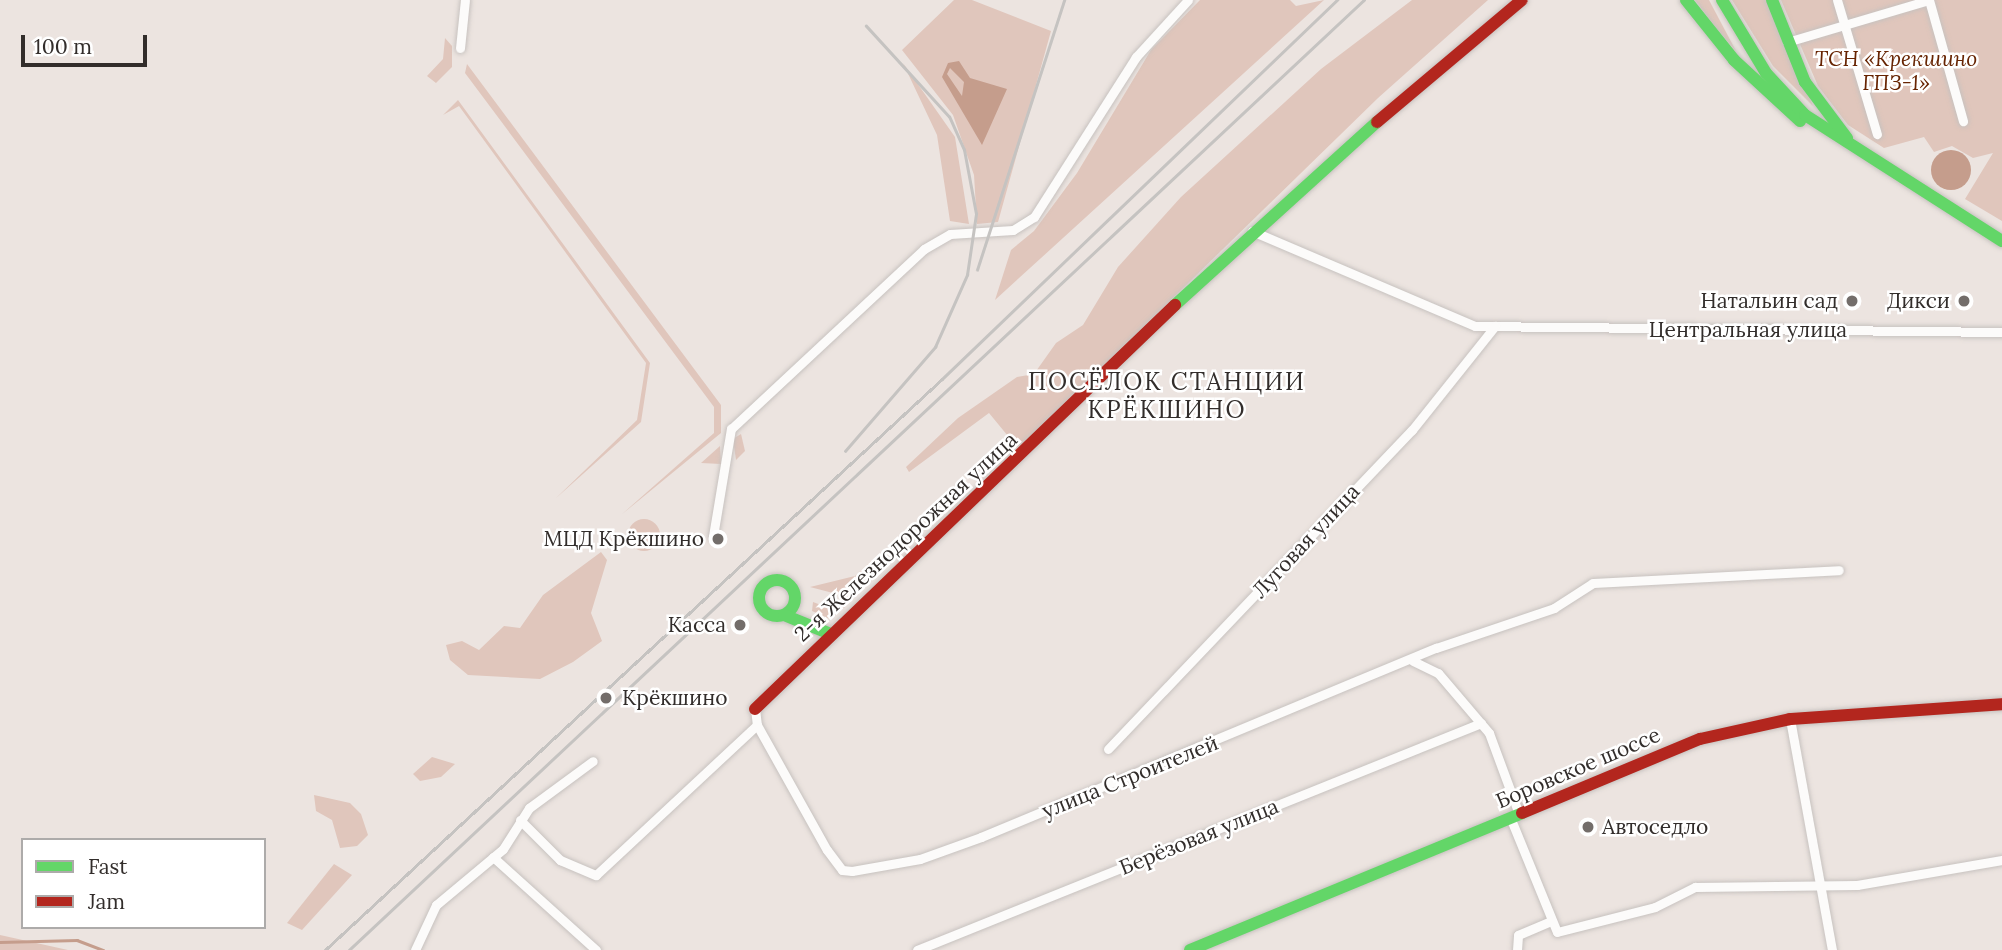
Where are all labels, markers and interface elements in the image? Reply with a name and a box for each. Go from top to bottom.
scale bar [24,21,150,65]
text: 100 m [34,33,92,60]
park label: ТСН «Крекшино ГПЗ-1» [1815,46,1977,96]
place label: Натальин сад [1701,288,1838,314]
place label: Дикси [1887,288,1950,314]
marker: Натальин сад [1844,293,1860,309]
marker: Дикси [1956,293,1972,309]
street label: Центральная улица [1649,317,1847,343]
district label: ПОСЁЛОК СТАНЦИИ КРЁКШИНО [1030,368,1304,424]
street label: 2-я Железнодорожная улица [789,427,1023,647]
street label: Луговая улица [1247,479,1365,603]
place label: МЦД Крёкшино [543,526,704,552]
marker: МЦД Крёкшино [710,531,726,547]
place label: Касса [668,612,726,638]
marker: Касса [732,617,748,633]
place label: Крёкшино [622,685,727,711]
marker: Крёкшино [596,688,616,708]
street label: Боровское шоссе [1492,722,1664,814]
street label: улица Строителей [1038,730,1222,824]
street label: Берёзовая улица [1116,794,1282,880]
place label: Автоседло [1602,814,1708,840]
marker: Автоседло [1580,819,1596,835]
legend [21,838,266,929]
text: Fast [88,853,127,880]
text: Jam [88,888,125,915]

